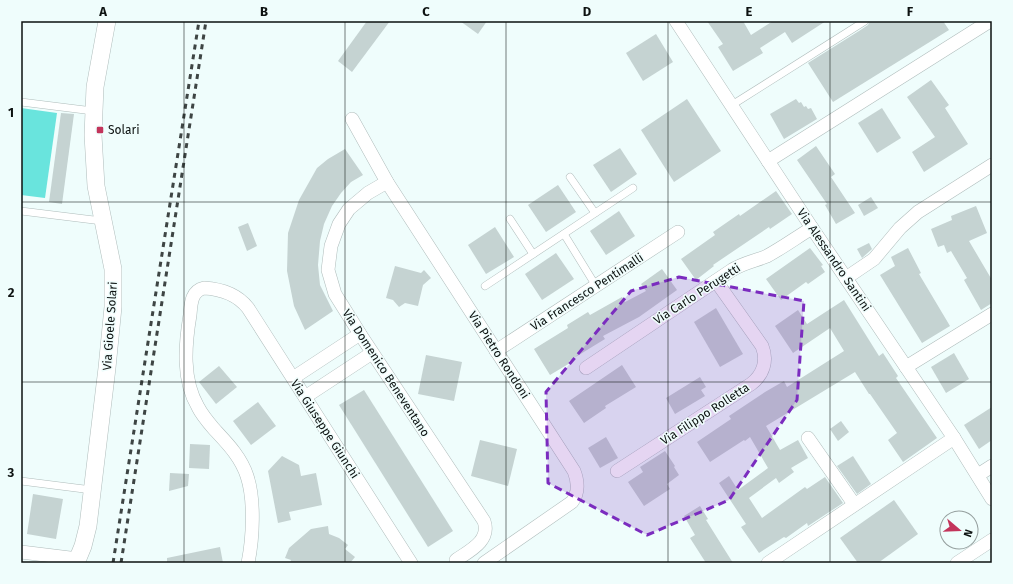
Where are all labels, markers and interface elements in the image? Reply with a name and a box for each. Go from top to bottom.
text: A [98,4,107,19]
text: B [260,4,268,19]
text: C [422,4,430,19]
text: D [583,4,592,19]
text: E [746,4,753,19]
text: F [907,4,914,19]
text: 1 [8,105,14,120]
place label: Solari [108,123,140,137]
marker: Solari [95,125,105,135]
street label: Via Alessandro Santini [794,206,874,314]
street label: Via Francesco Pentimalli [528,250,646,334]
street label: Via Carlo Perugetti [651,261,743,327]
street label: Via Gioele Solari [100,281,120,371]
text: 2 [8,285,15,300]
street label: Via Domenico Beneventano [340,307,432,439]
street label: Via Pietro Rondoni [466,309,532,401]
street label: Via Giuseppe Giunchi [288,377,362,481]
street label: Via Filippo Rolletta [658,380,752,448]
text: 3 [7,465,15,480]
north arrow [939,510,979,550]
text: N [961,528,975,539]

